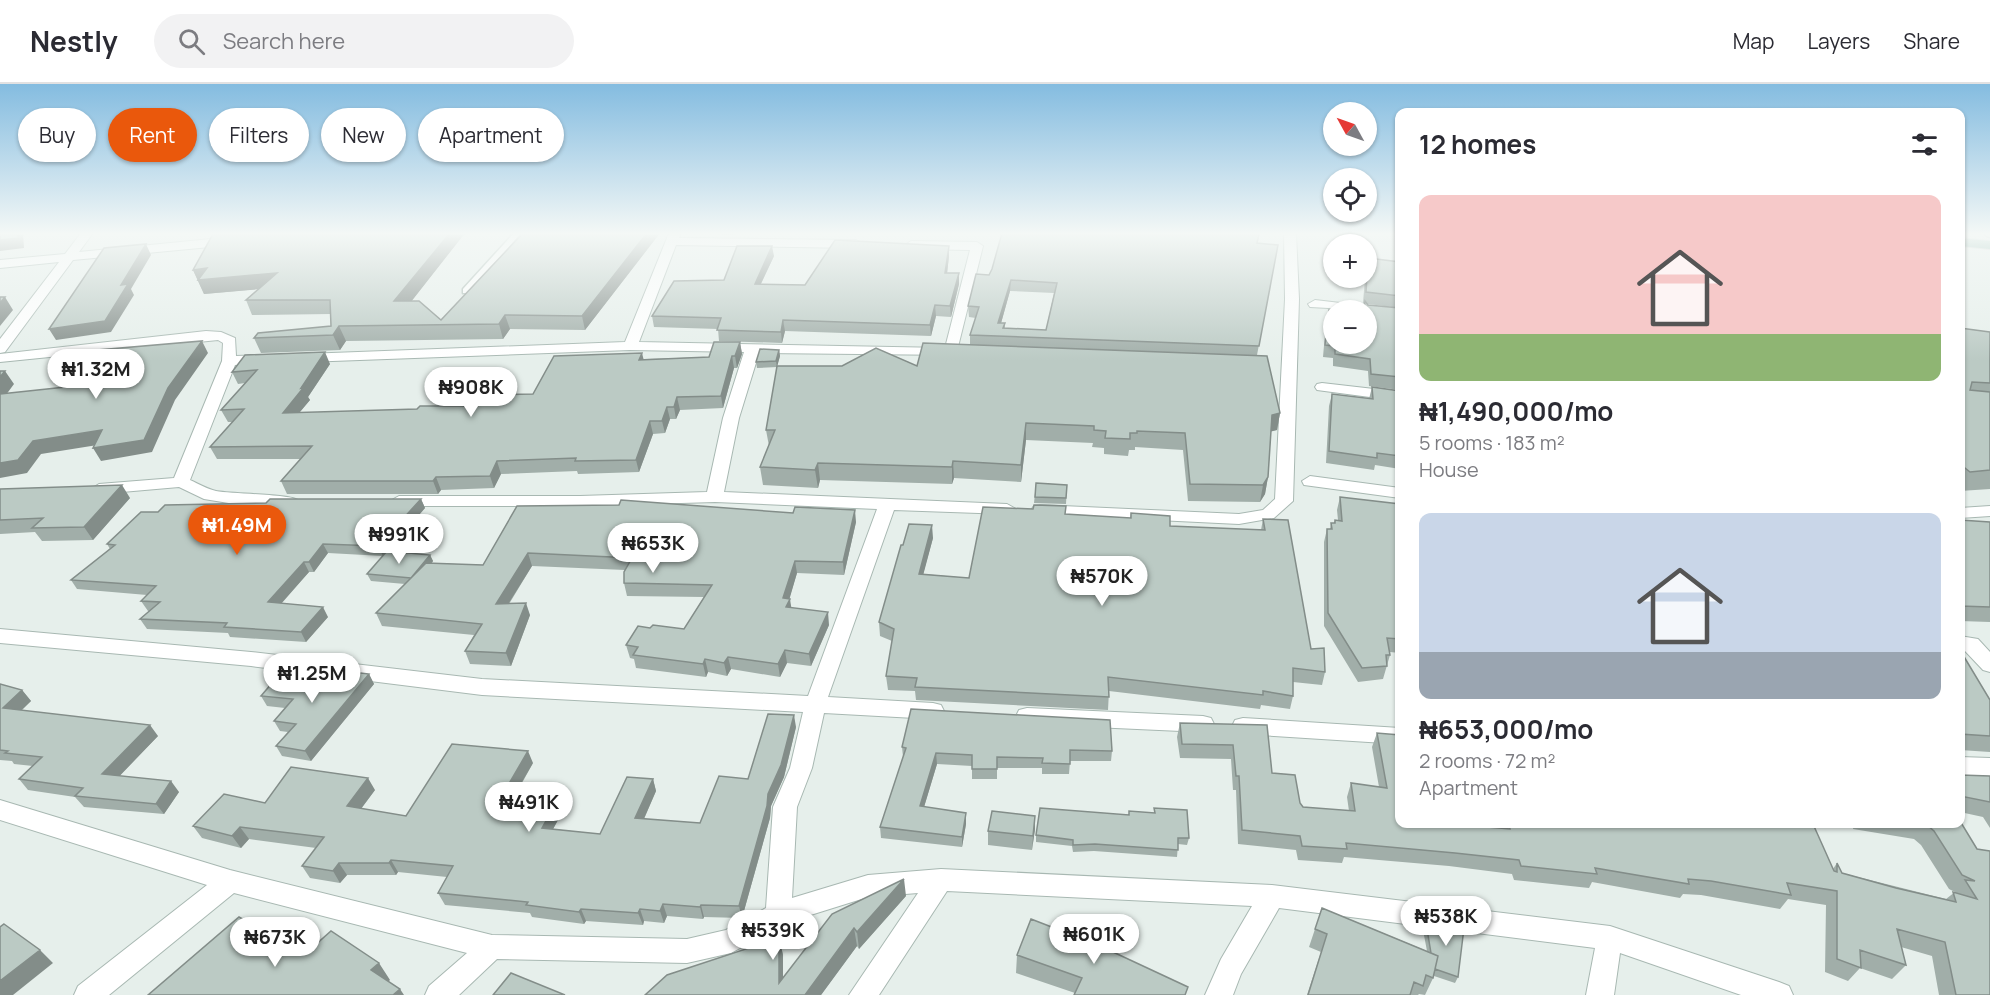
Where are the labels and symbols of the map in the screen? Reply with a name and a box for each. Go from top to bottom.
north arrow [1323,102,1377,156]
pin: ₦1.32M [47,349,145,400]
pin: ₦908K [429,367,513,418]
pin: ₦1.49M [188,505,286,556]
pin: ₦991K [357,514,441,565]
pin: ₦653K [611,523,695,574]
pin: ₦570K [1060,556,1144,607]
pin: ₦1.25M [263,653,361,704]
pin: ₦491K [487,782,571,833]
pin: ₦538K [1404,896,1488,947]
pin: ₦539K [731,910,815,961]
pin: ₦601K [1052,914,1136,965]
pin: ₦673K [233,917,317,968]

